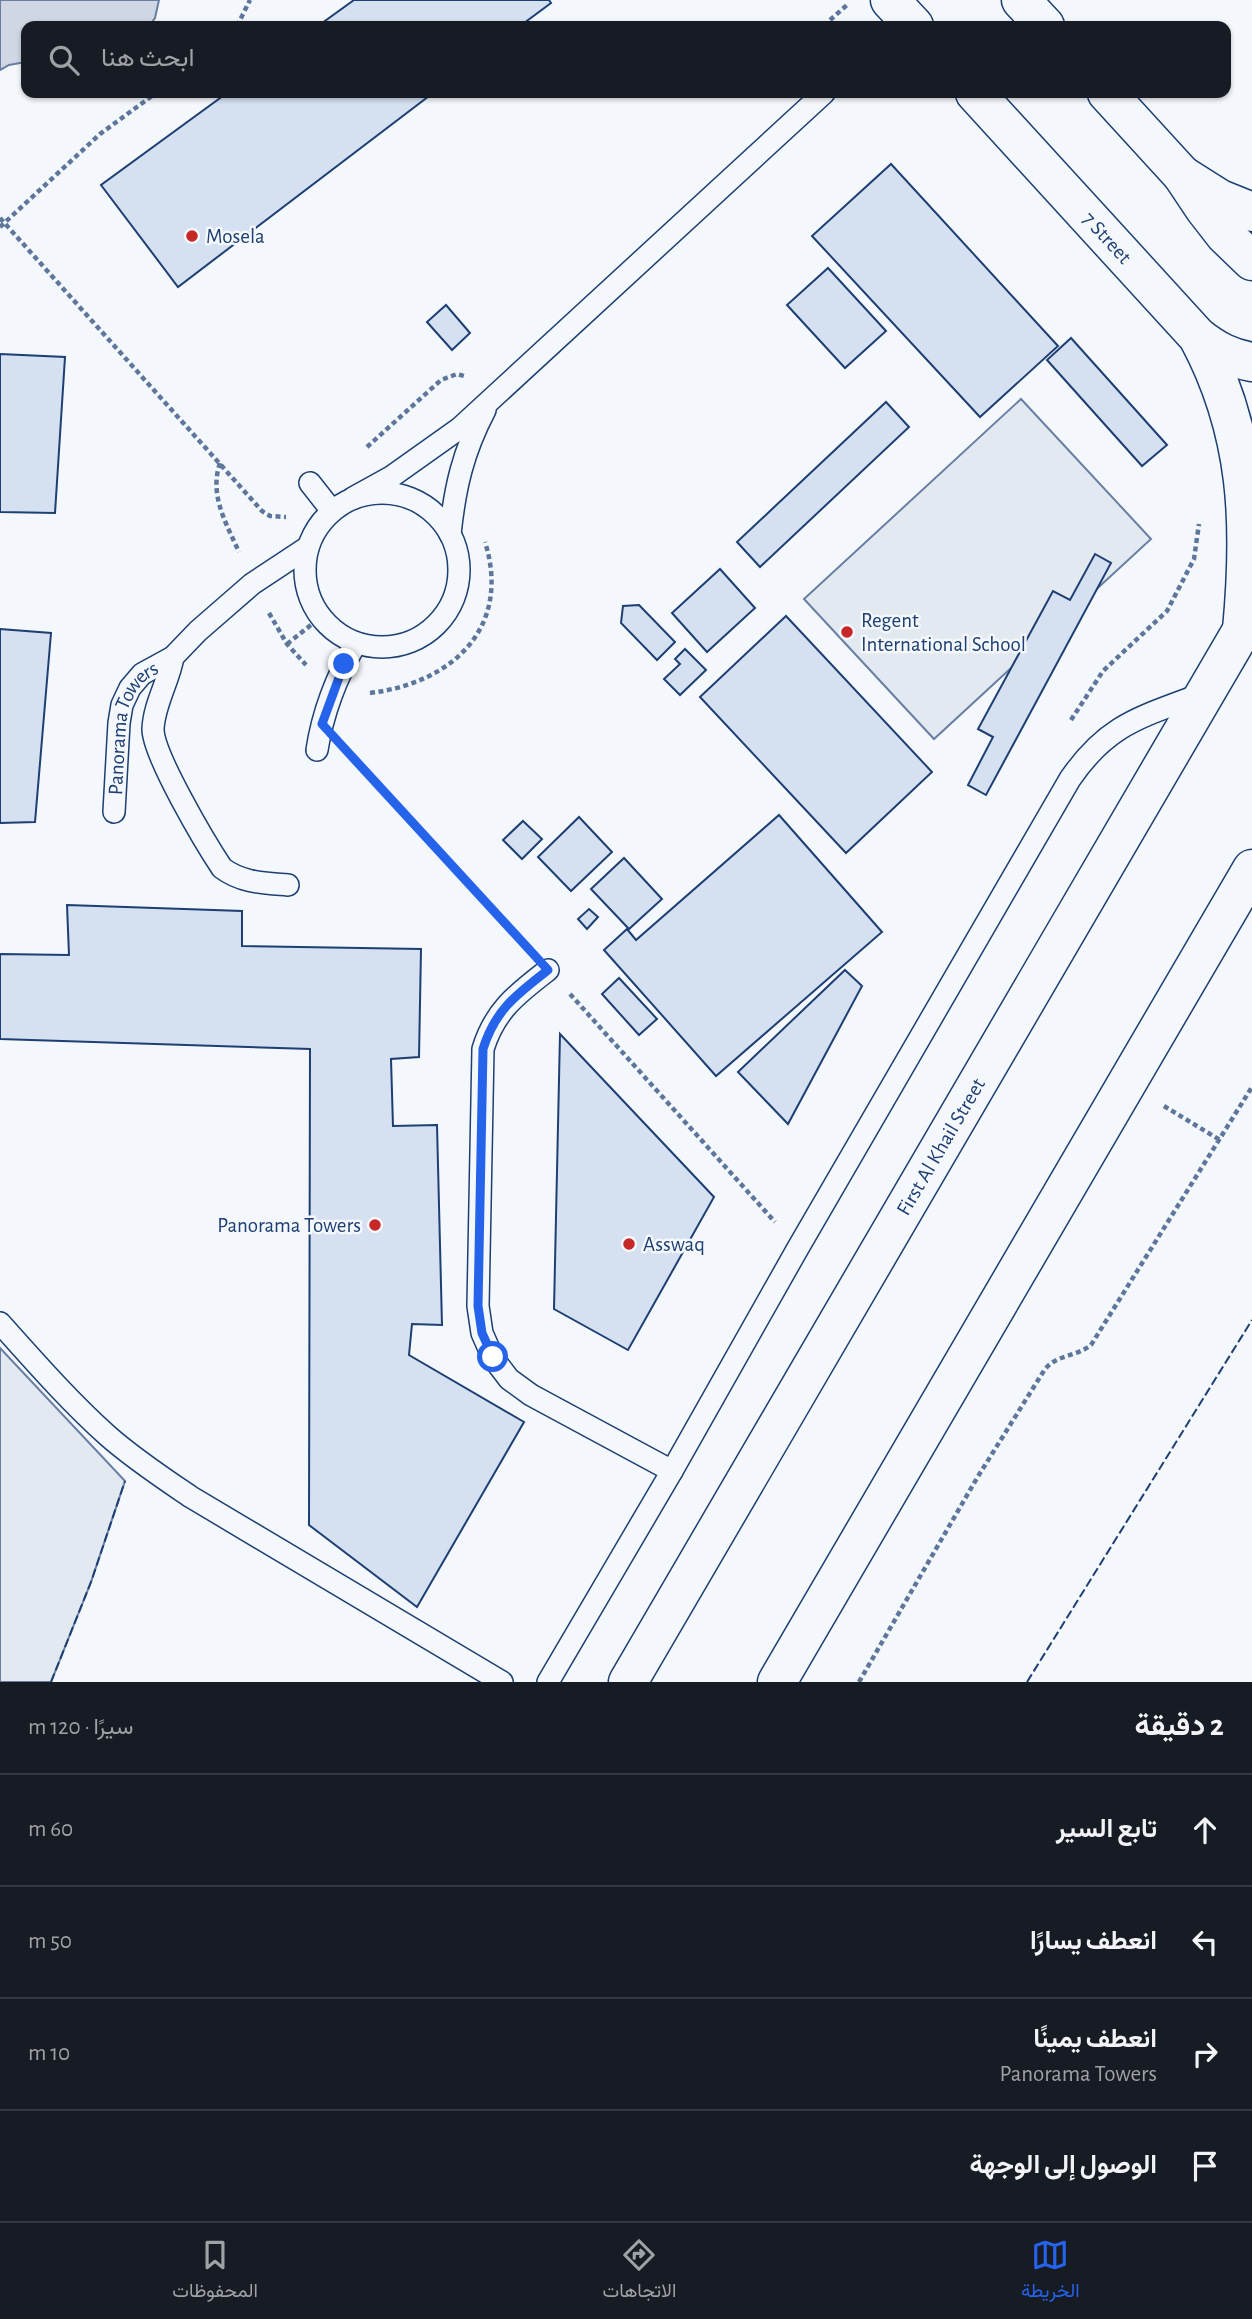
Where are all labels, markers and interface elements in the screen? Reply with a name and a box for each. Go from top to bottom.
search box [21,21,1231,98]
icon: search [45,41,83,79]
text: ابحث هنا [101,45,195,71]
street label: 7 Street [1079,208,1136,268]
place label: Mosela [206,226,265,247]
marker: Mosela [184,228,200,244]
place label: Regent International School [861,610,1026,655]
marker: Regent International School [839,624,855,640]
route end [328,648,359,679]
street label: Panorama Towers [104,657,161,796]
street label: First Al Khail Street [892,1074,989,1219]
place label: Panorama Towers [217,1215,361,1236]
marker: Panorama Towers [367,1217,383,1233]
place label: Asswaq [643,1234,705,1255]
marker: Asswaq [621,1236,637,1252]
route start [477,1341,508,1372]
text: 2 دقيقة [1135,1711,1224,1741]
text: سيرًا · 120 m [28,1716,134,1739]
icon: ahead [1186,1811,1224,1849]
text: تابع السير [1056,1816,1157,1842]
text: 60 m [28,1818,73,1841]
icon: left [1186,1923,1224,1961]
text: انعطف يسارًا [1030,1928,1157,1954]
text: 50 m [28,1930,72,1953]
text: انعطف يمينًا [1033,2026,1157,2052]
icon: right [1186,2035,1224,2073]
text: 10 m [28,2042,70,2065]
text: Panorama Towers [999,2063,1157,2086]
icon: arrive [1186,2147,1224,2185]
text: الوصول إلى الوجهة [969,2152,1157,2178]
tab: المحفوظات [172,2236,258,2307]
tab: الاتجاهات [603,2236,676,2307]
tab: الخريطة [1021,2236,1080,2307]

